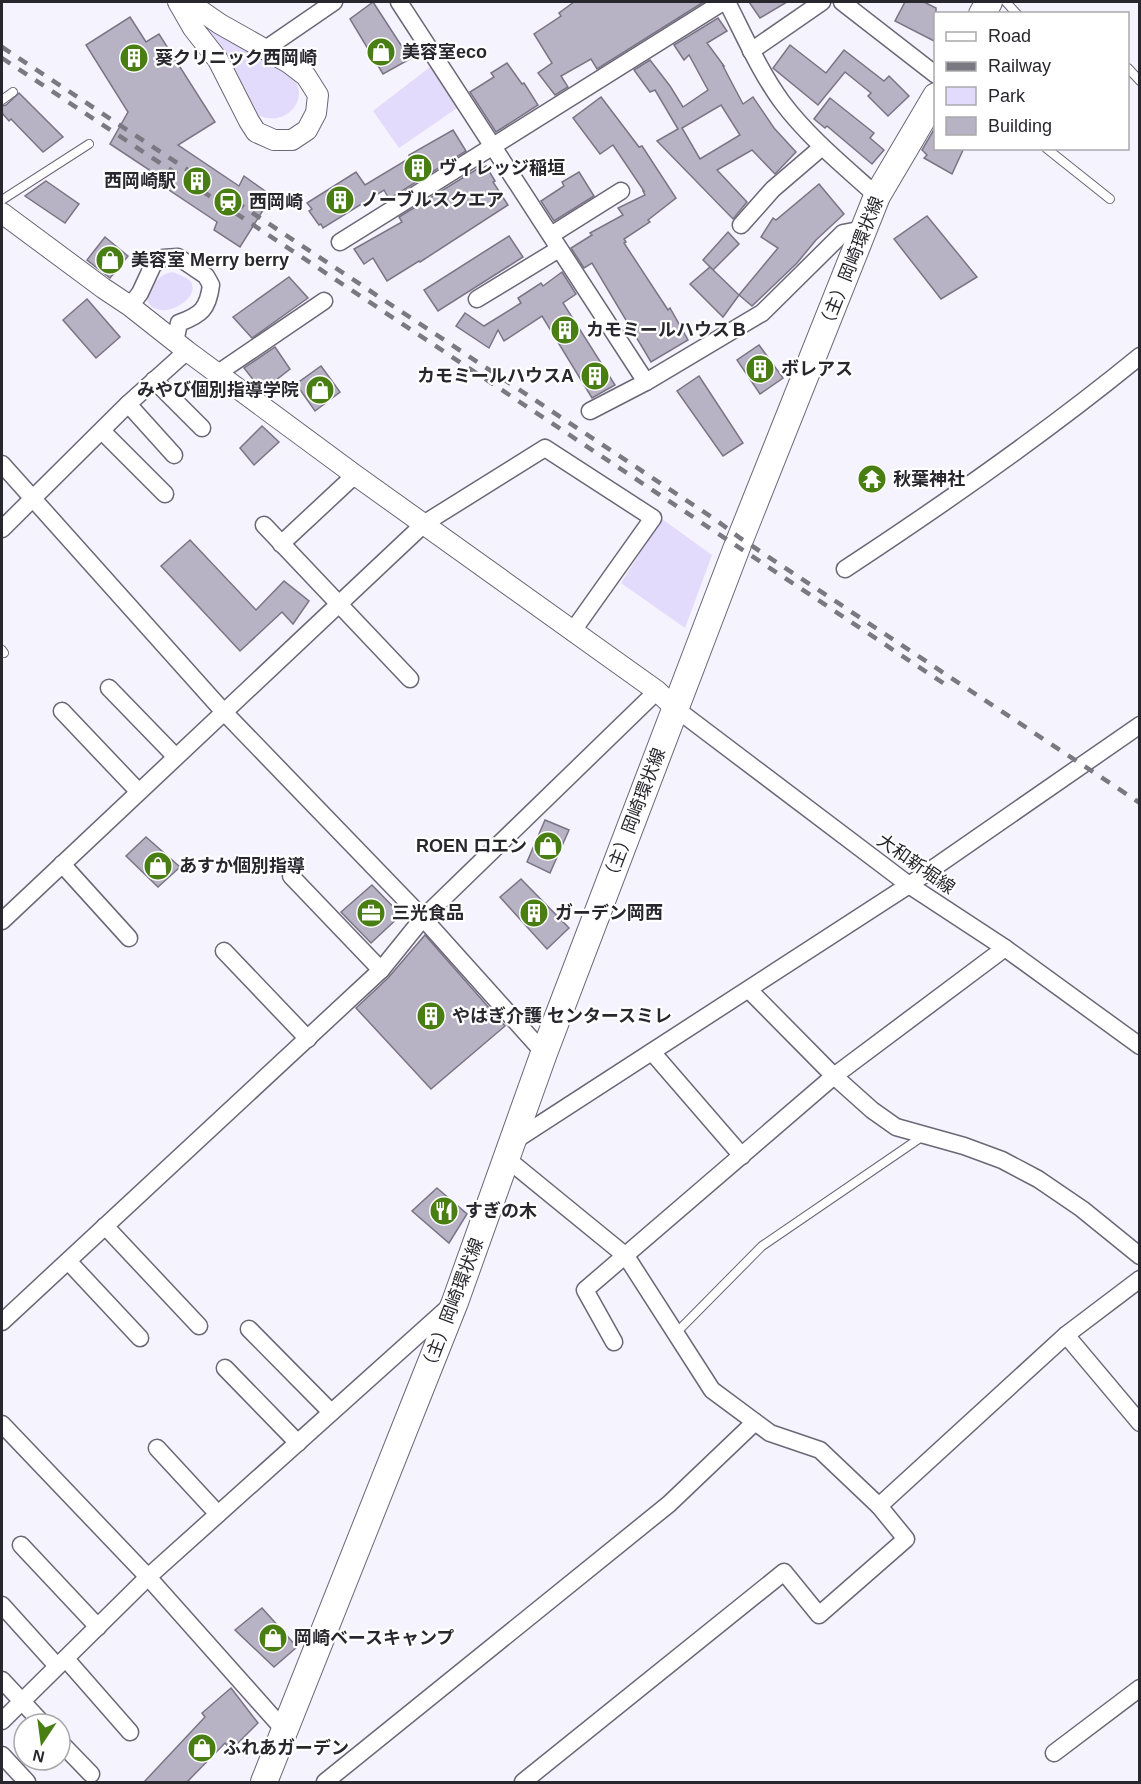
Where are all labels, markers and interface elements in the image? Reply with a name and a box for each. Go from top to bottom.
legend [934,12,1129,150]
text: Road [988,26,1031,46]
shop icon: 美容室eco [365,36,397,68]
building icon: 葵クリニック西岡崎 [118,42,150,74]
place label: 美容室eco [402,42,487,62]
place label: 葵クリニック西岡崎 [155,48,317,68]
text: Railway [988,56,1051,76]
text: Park [988,86,1026,106]
text: Building [988,116,1052,136]
building icon: ヴィレッジ稲垣 [402,152,434,184]
place label: ヴィレッジ稲垣 [439,157,565,178]
building icon: 西岡崎駅 [181,165,213,197]
place label: 西岡崎駅 [104,171,176,191]
building icon: ノーブルスクエア [324,184,356,216]
station icon: 西岡崎 [212,186,244,218]
place label: ノーブルスクエア [361,190,504,210]
place label: 西岡崎 [249,192,303,212]
street label: （主）岡崎環状線 [815,193,887,335]
shop icon: 美容室 Merry berry [94,244,126,276]
place label: 美容室 Merry berry [131,250,289,270]
building icon: カモミールハウスＢ [549,314,581,346]
place label: カモミールハウスＢ [586,320,748,340]
building icon: ボレアス [744,353,776,385]
place label: ボレアス [781,359,853,379]
building icon: カモミールハウスA [579,360,611,392]
place label: カモミールハウスA [417,366,574,386]
shop icon: みやび個別指導学院 [304,374,336,406]
place label: みやび個別指導学院 [137,380,299,400]
temple icon: 秋葉神社 [856,463,888,495]
place label: 秋葉神社 [893,469,965,489]
street label: （主）岡崎環状線 [599,745,669,887]
shop icon: ROEN ロエン [532,830,564,862]
street label: 大和新堀線 [873,830,959,898]
place label: ROEN ロエン [416,836,527,856]
shop icon: あすか個別指導 [142,850,174,882]
place label: あすか個別指導 [179,856,305,876]
office icon: 三光食品 [355,897,387,929]
building icon: ガーデン岡西 [518,897,550,929]
place label: 三光食品 [392,903,464,923]
place label: ガーデン岡西 [555,903,663,923]
building icon: やはぎ介護 センタースミレ [415,1000,447,1032]
place label: やはぎ介護 センタースミレ [452,1006,672,1026]
restaurant icon: すぎの木 [428,1195,460,1227]
place label: すぎの木 [465,1201,537,1221]
street label: （主）岡崎環状線 [417,1235,487,1377]
shop icon: 岡崎ベースキャンプ [257,1622,289,1654]
place label: 岡崎ベースキャンプ [294,1628,455,1648]
north arrow [12,1712,72,1772]
shop icon: ふれあガーデン [186,1732,218,1764]
place label: ふれあガーデン [223,1738,349,1758]
text: N [31,1747,46,1766]

